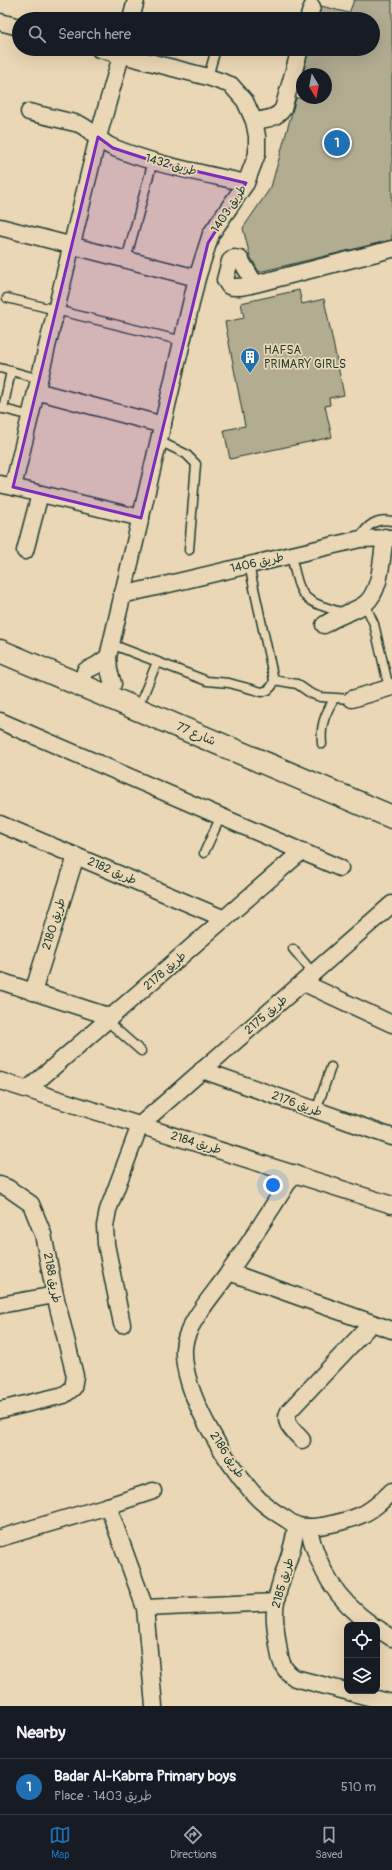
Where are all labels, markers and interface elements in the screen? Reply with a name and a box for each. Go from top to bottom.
search box [12,12,380,56]
icon: search [26,23,48,45]
text: Search here [58,25,131,44]
north arrow [296,68,332,104]
pin: 1 [324,128,350,158]
street label: طريق 1432 [144,151,198,179]
street label: طريق 1403 [208,182,250,236]
place label: HAFSA PRIMARY GIRLS [264,343,346,372]
building icon: HAFSA PRIMARY GIRLS [239,346,261,374]
street label: طريق 1406 [229,550,285,576]
street label: شارع 77 [174,719,218,750]
street label: طريق 2182 [85,854,139,888]
street label: طريق 2180 [39,896,69,952]
street label: طريق 2178 [141,948,189,994]
street label: طريق 2175 [241,992,291,1038]
street label: طريق 2176 [270,1088,324,1120]
street label: طريق 2184 [169,1128,223,1158]
your location [263,1175,283,1195]
street label: طريق 2188 [40,1251,64,1305]
street label: طريق 2186 [206,1429,248,1481]
street label: طريق 2185 [269,1556,297,1610]
map controls [344,1622,380,1694]
button: locate [344,1622,380,1658]
button: layers [344,1658,380,1694]
text: Nearby [16,1722,65,1743]
text: Badar Al-Kabrra Primary boys [54,1767,236,1786]
text: 1 [26,1779,32,1795]
text: 510 m [341,1779,376,1795]
text: Place · طريق 1403 [54,1788,152,1804]
tab: Map [49,1824,71,1861]
tab: Directions [170,1824,217,1861]
tab: Saved [315,1824,343,1861]

